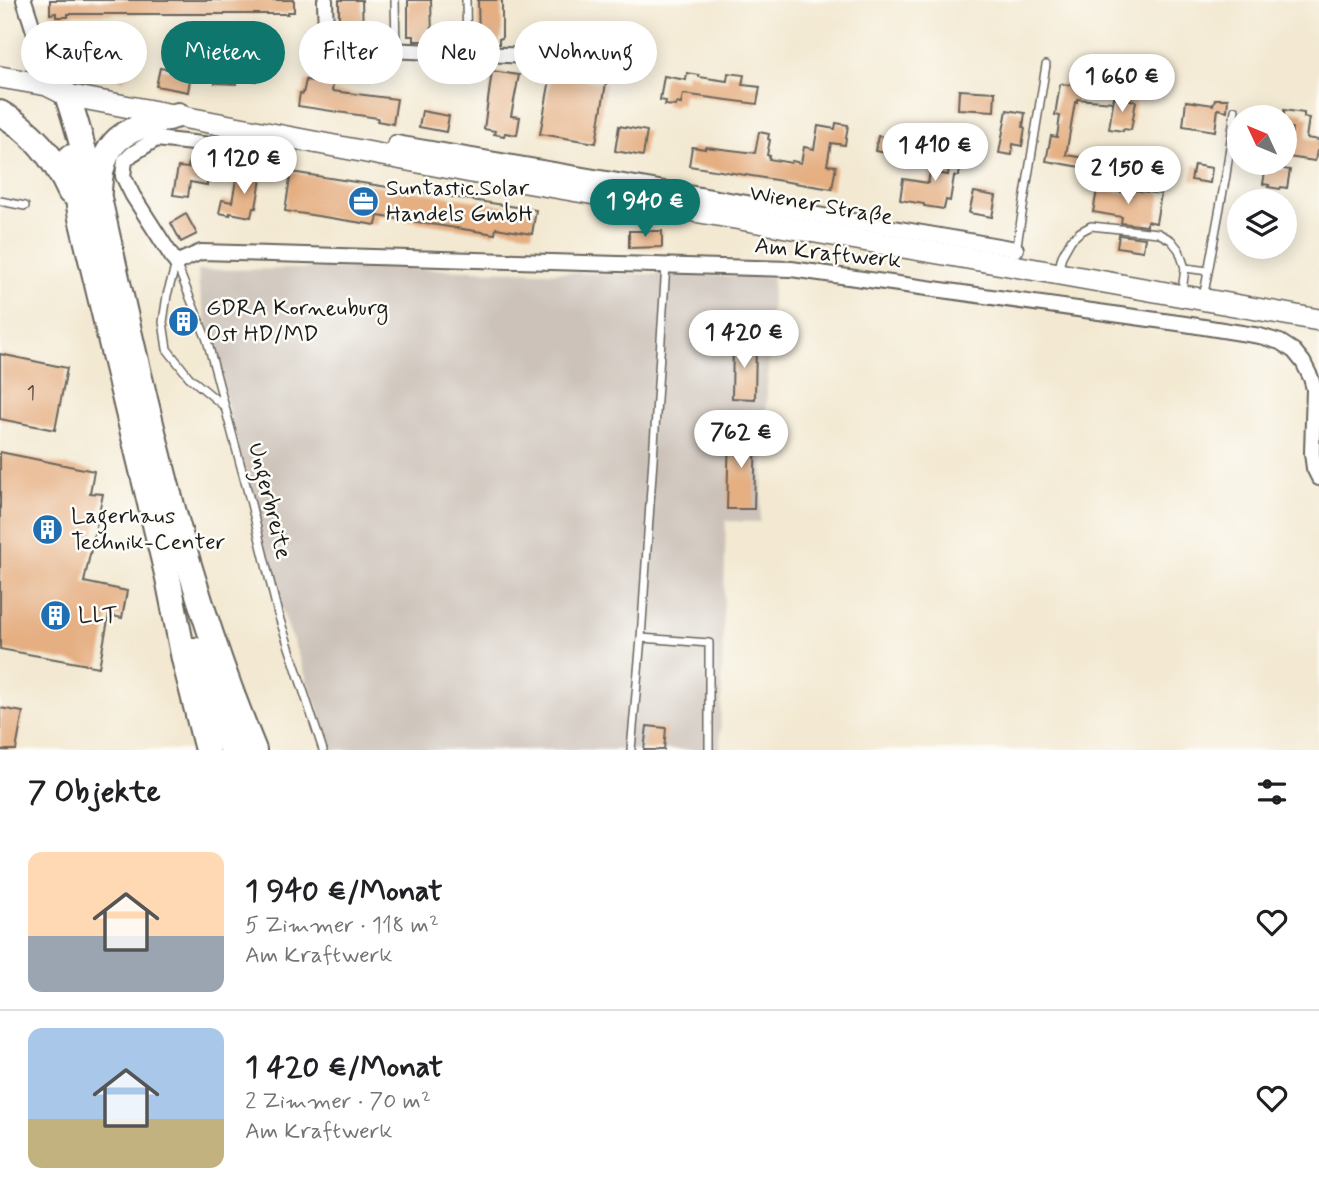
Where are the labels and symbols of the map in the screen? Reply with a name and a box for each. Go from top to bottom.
pin: 1 660 € [1057,54,1187,114]
north arrow [1227,105,1297,175]
pin: 1 410 € [870,124,1000,183]
pin: 1 120 € [179,136,309,196]
pin: 2 150 € [1063,146,1193,206]
place label: Suntastic.Solar Handels GmbH [386,174,533,230]
street label: Wiener Straße [747,179,895,233]
pin: 1 940 € [580,180,710,239]
office icon: Suntastic.Solar Handels GmbH [346,185,380,219]
street label: Am Kraftwerk [753,231,903,277]
place label: GDRA Korneuburg Ost HD/MD [206,294,388,350]
building icon: GDRA Korneuburg Ost HD/MD [166,305,200,339]
pin: 1 420 € [679,310,809,370]
house number: 1 [27,381,35,406]
pin: 762 € [692,410,790,470]
street label: Ungerbreite [238,440,298,563]
place label: Lagerhaus Technik-Center [71,502,226,558]
building icon: Lagerhaus Technik-Center [31,513,65,547]
building icon: LLT [38,599,72,633]
place label: LLT [78,601,118,631]

